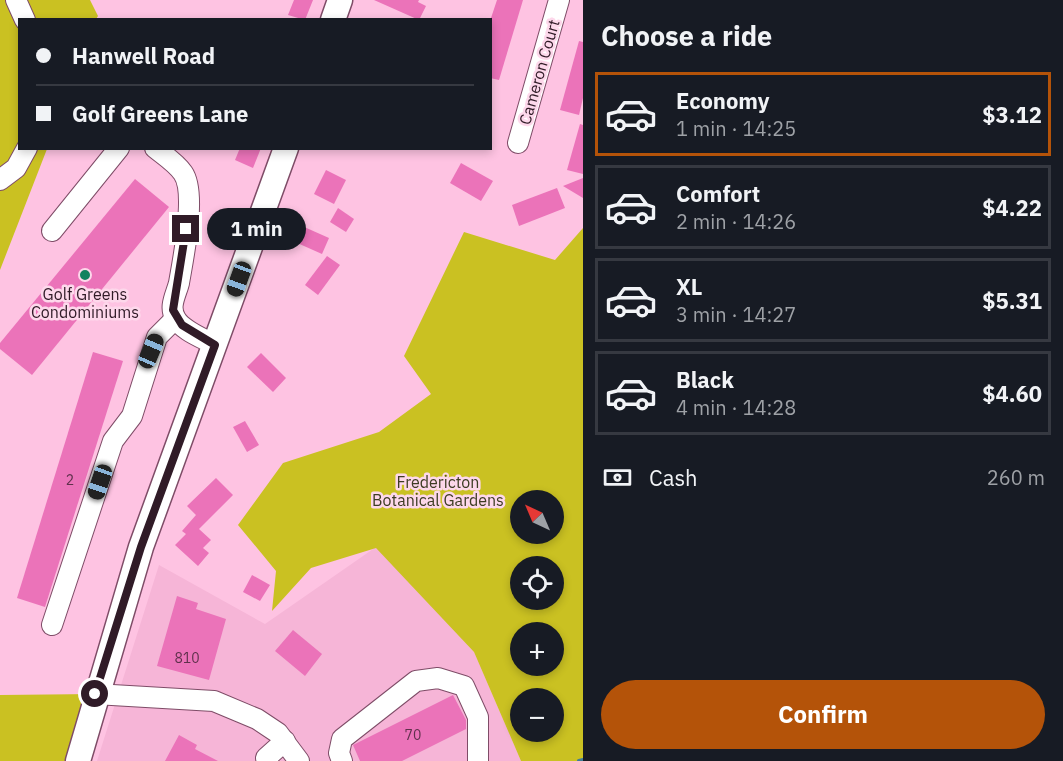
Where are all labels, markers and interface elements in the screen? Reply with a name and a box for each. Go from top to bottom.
street label: Cameron Court [514,17,564,127]
text: Choose a ride [601,18,772,53]
text: Hanwell Road [72,41,215,70]
text: Economy [676,86,770,115]
icon: car [604,87,658,141]
text: Golf Greens Lane [72,99,249,128]
text: $3.12 [982,100,1042,129]
text: 1 min · 14:25 [676,115,796,142]
text: Comfort [676,179,760,208]
icon: car [604,180,658,234]
text: $4.22 [982,193,1042,222]
callout: 1 min [207,208,306,250]
text: 2 min · 14:26 [676,208,796,235]
route end [172,215,199,242]
text: 1 min [230,215,283,242]
car [224,259,254,299]
marker: Golf Greens Condominiums [78,268,92,282]
text: XL [676,272,702,301]
icon: car [604,273,658,327]
place label: Golf Greens Condominiums [31,284,139,322]
text: $5.31 [982,286,1042,315]
text: 3 min · 14:27 [676,301,796,328]
car [136,331,166,371]
text: Black [676,365,734,394]
icon: car [604,366,658,420]
text: $4.60 [982,379,1042,408]
text: 4 min · 14:28 [676,394,796,421]
icon: cash [601,461,634,494]
car [86,462,114,502]
text: Cash [649,463,698,492]
text: 260 m [987,464,1045,491]
house number: 2 [66,471,74,489]
park label: Fredericton Botanical Gardens [372,472,504,510]
north arrow [510,490,564,544]
map controls [510,490,564,742]
button: locate [510,556,564,610]
button: + [510,622,564,676]
house number: 810 [174,649,200,667]
route start [81,680,108,707]
button: Confirm [601,680,1045,749]
button: − [510,688,564,742]
house number: 70 [405,726,421,744]

